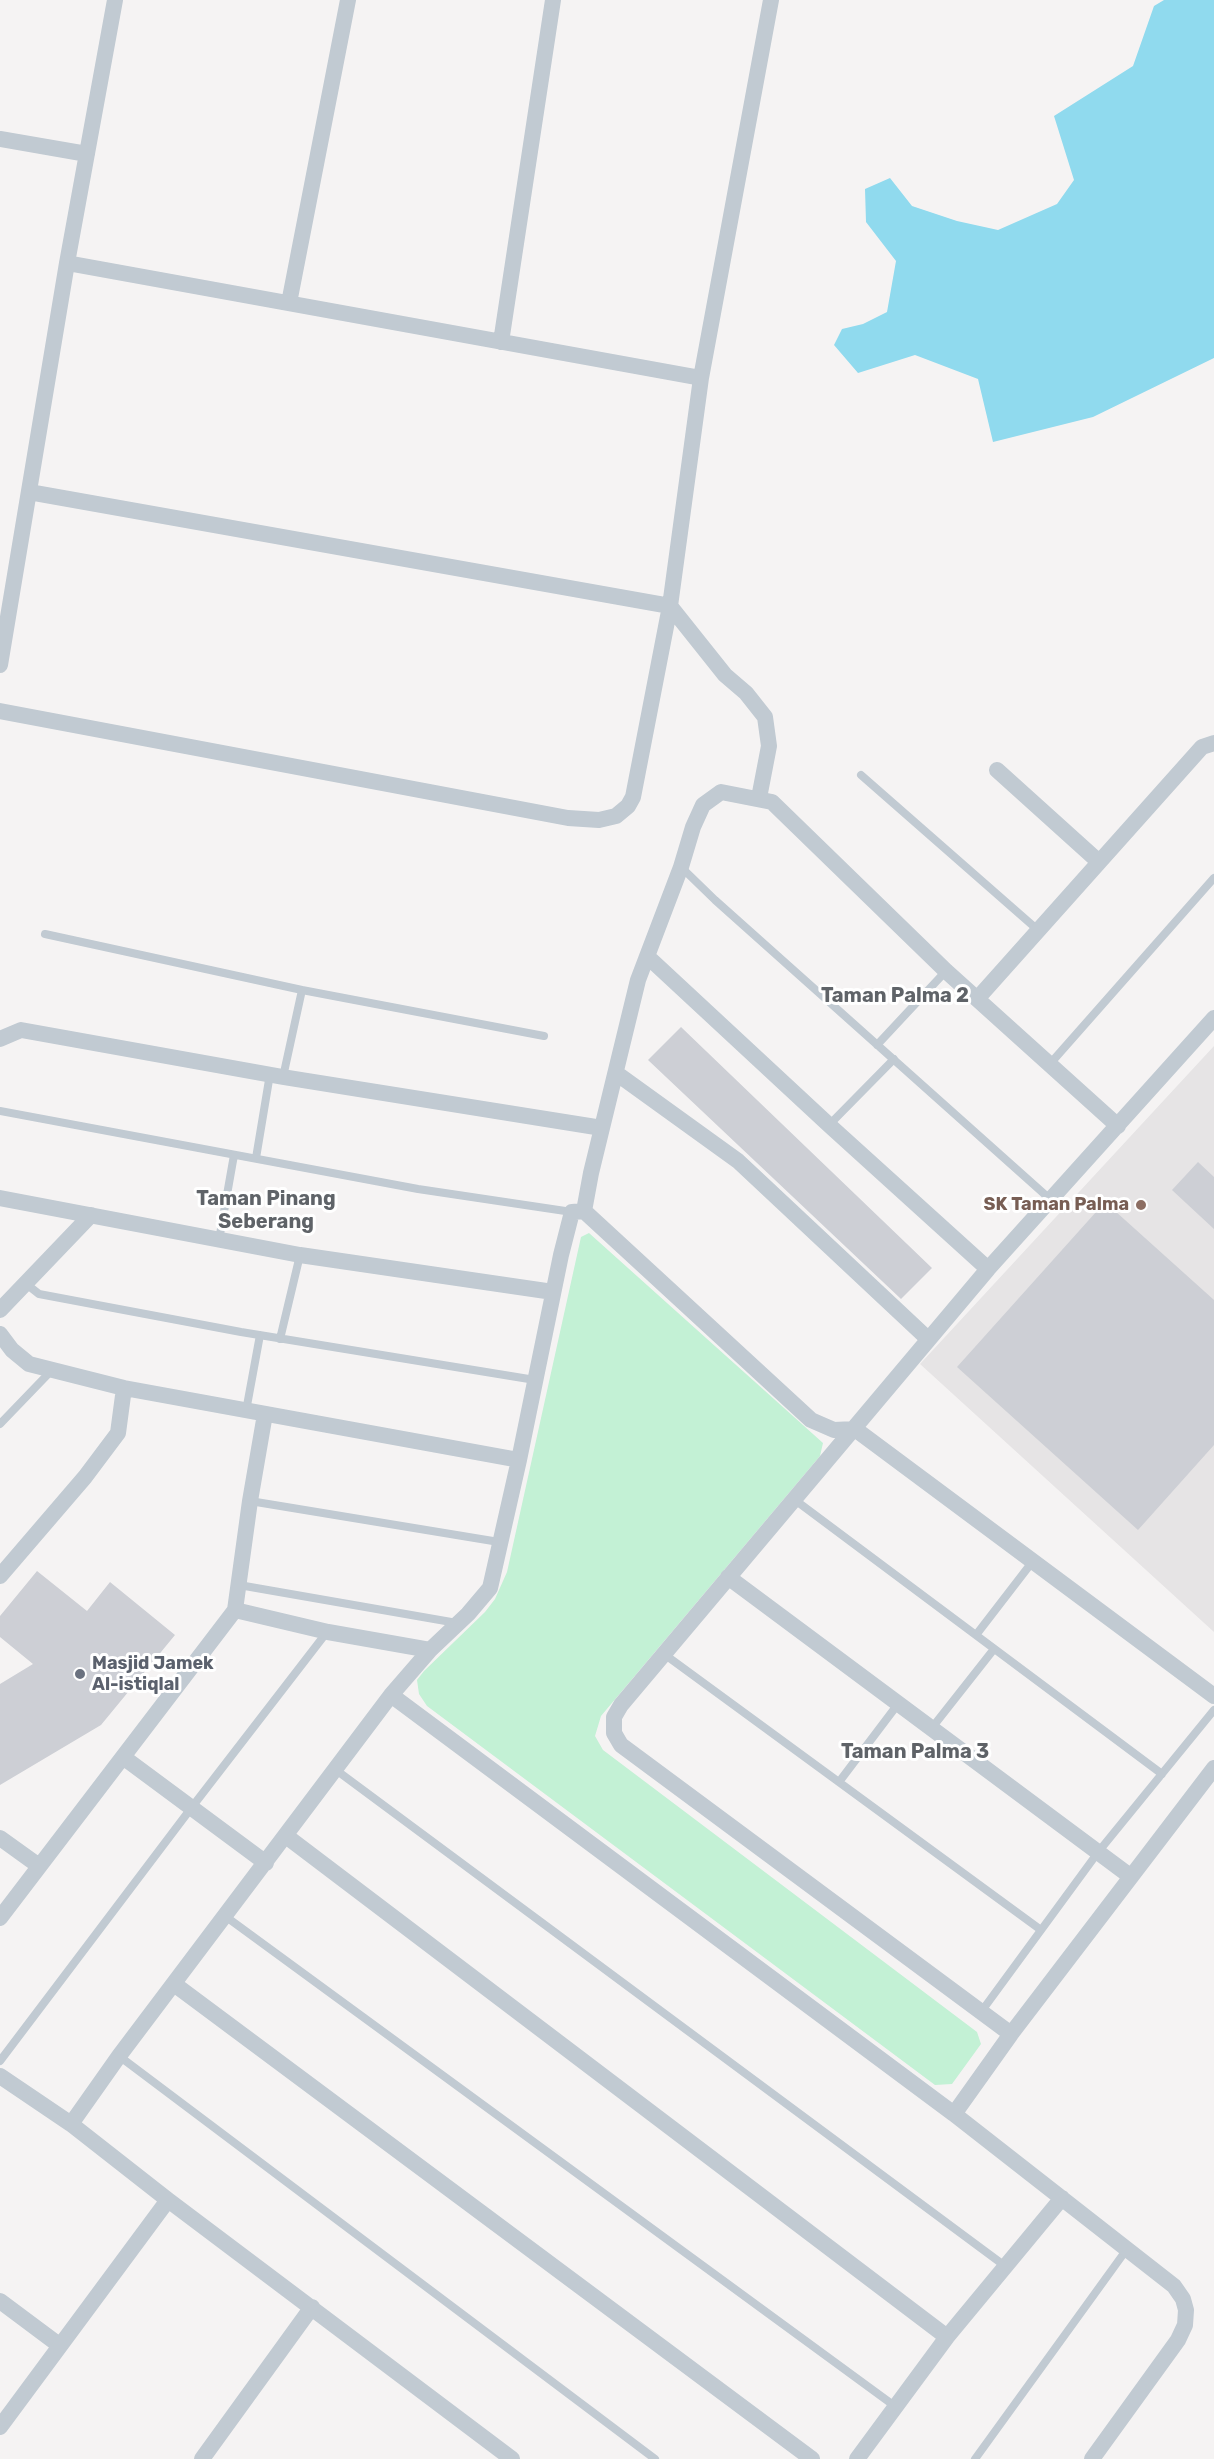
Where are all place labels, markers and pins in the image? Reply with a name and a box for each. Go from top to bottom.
place label: SK Taman Palma [984,1194,1129,1216]
marker: SK Taman Palma [1134,1198,1148,1212]
place label: Masjid Jamek Al-istiqlal [92,1653,214,1696]
marker: Masjid Jamek Al-istiqlal [73,1667,87,1681]

